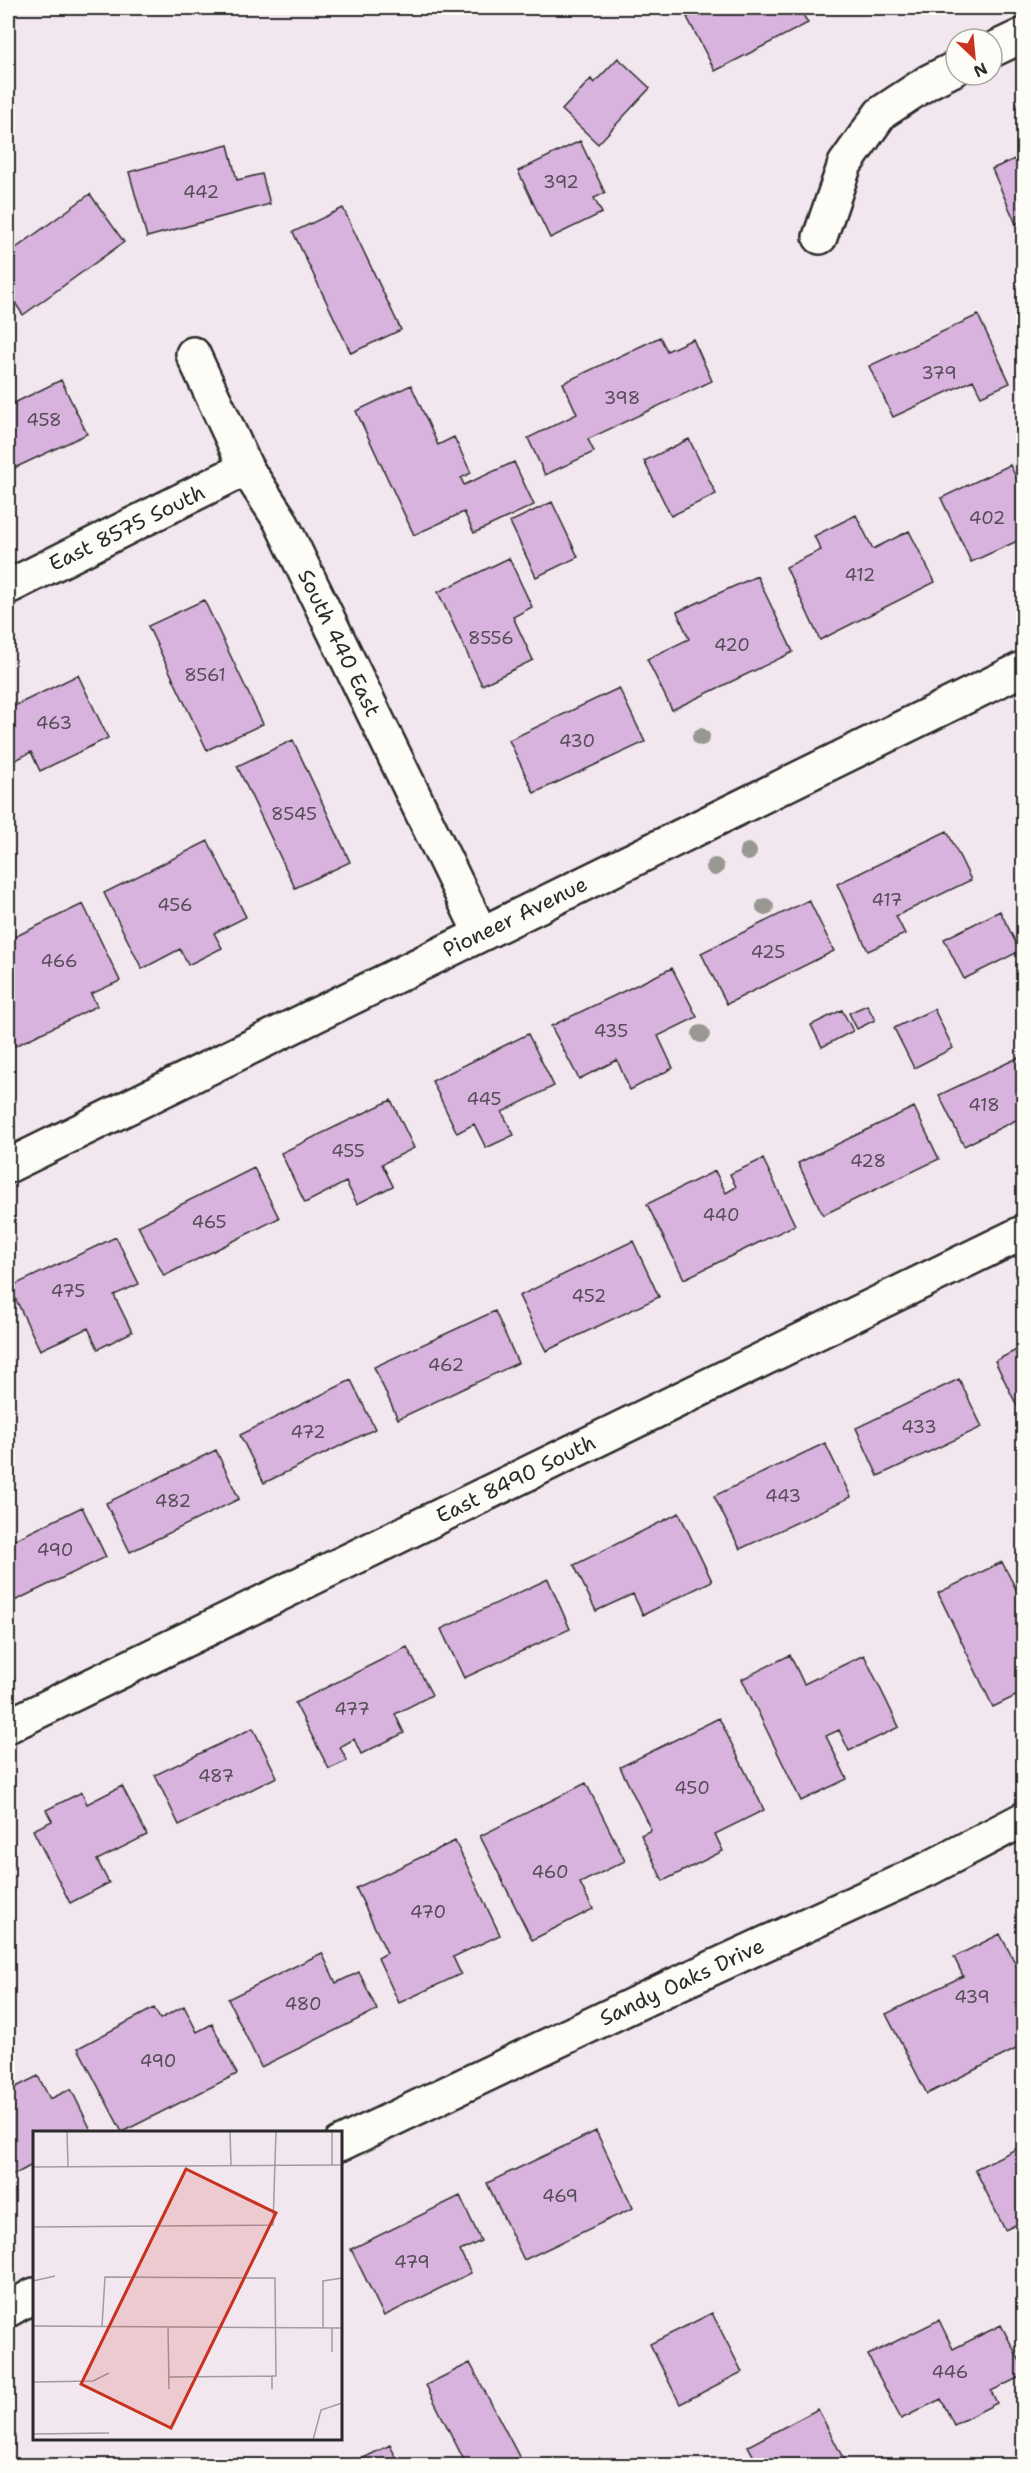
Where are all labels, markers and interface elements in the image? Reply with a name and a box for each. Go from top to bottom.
north arrow [944,27,1004,87]
text: N [970,58,991,82]
house number: 392 [543,170,579,194]
house number: 442 [183,180,219,204]
house number: 379 [921,361,957,385]
house number: 398 [604,386,640,410]
house number: 458 [26,408,62,432]
street label: East 8575 South [44,478,210,578]
house number: 402 [969,506,1005,530]
house number: 412 [845,563,875,587]
street label: South 440 East [291,565,387,721]
house number: 8556 [468,626,514,650]
house number: 420 [714,633,750,657]
house number: 8561 [184,663,226,687]
house number: 463 [36,711,72,735]
house number: 430 [559,729,595,753]
house number: 8545 [271,802,317,826]
street label: Pioneer Avenue [438,870,592,964]
house number: 417 [872,888,902,912]
house number: 456 [157,893,193,917]
house number: 425 [751,940,785,964]
house number: 466 [41,949,78,973]
house number: 435 [594,1019,628,1043]
house number: 445 [466,1087,502,1111]
house number: 418 [968,1093,1000,1117]
house number: 455 [331,1139,365,1163]
house number: 428 [850,1149,886,1173]
house number: 440 [702,1203,740,1227]
house number: 465 [191,1210,227,1234]
house number: 475 [51,1279,85,1303]
house number: 452 [572,1284,606,1308]
house number: 462 [428,1353,464,1377]
house number: 433 [901,1415,937,1439]
house number: 472 [290,1420,326,1444]
street label: East 8490 South [432,1428,600,1530]
house number: 443 [765,1484,801,1508]
house number: 482 [155,1489,191,1513]
house number: 490 [37,1538,73,1562]
house number: 477 [334,1697,370,1721]
house number: 487 [198,1764,234,1788]
house number: 450 [674,1776,710,1800]
house number: 460 [532,1860,568,1884]
house number: 470 [410,1900,446,1924]
street label: Sandy Oaks Drive [595,1932,769,2032]
house number: 439 [954,1985,990,2009]
house number: 480 [285,1992,321,2016]
house number: 490 [140,2049,176,2073]
inset map [33,2131,342,2440]
house number: 469 [542,2184,578,2208]
house number: 479 [394,2250,430,2274]
house number: 446 [932,2360,968,2384]

